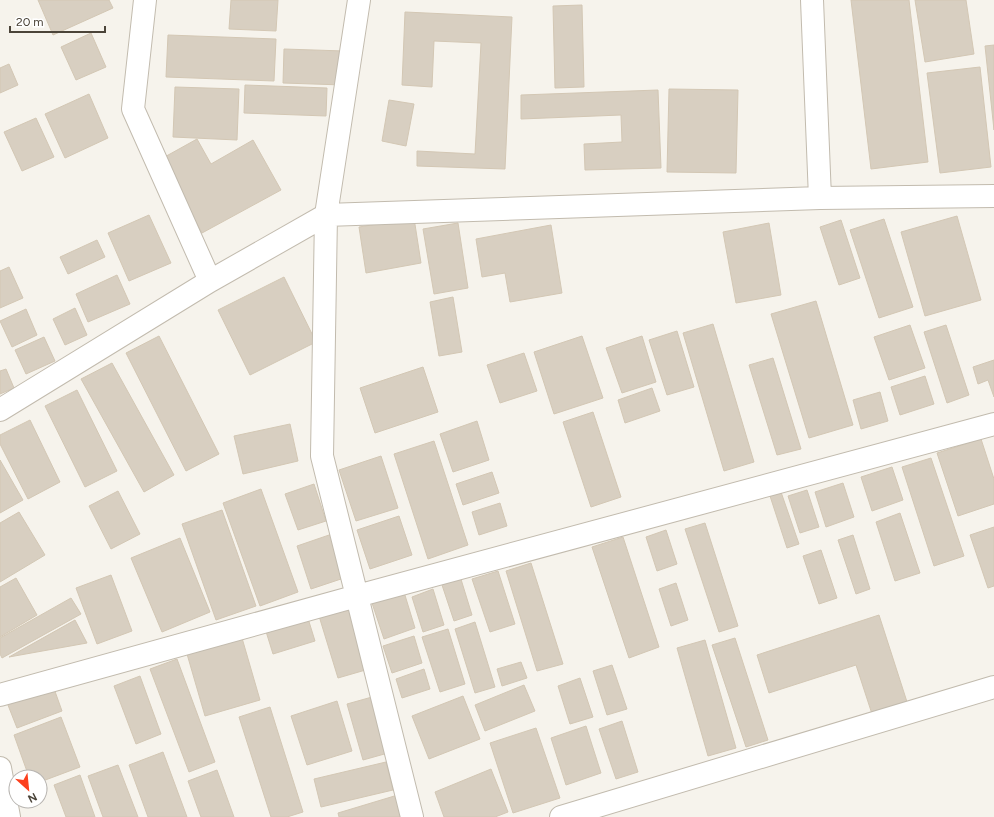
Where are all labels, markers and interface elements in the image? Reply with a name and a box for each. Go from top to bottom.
scale bar [10,8,105,34]
text: 20 m [16,15,44,29]
north arrow [8,769,48,809]
text: N [26,790,39,805]

